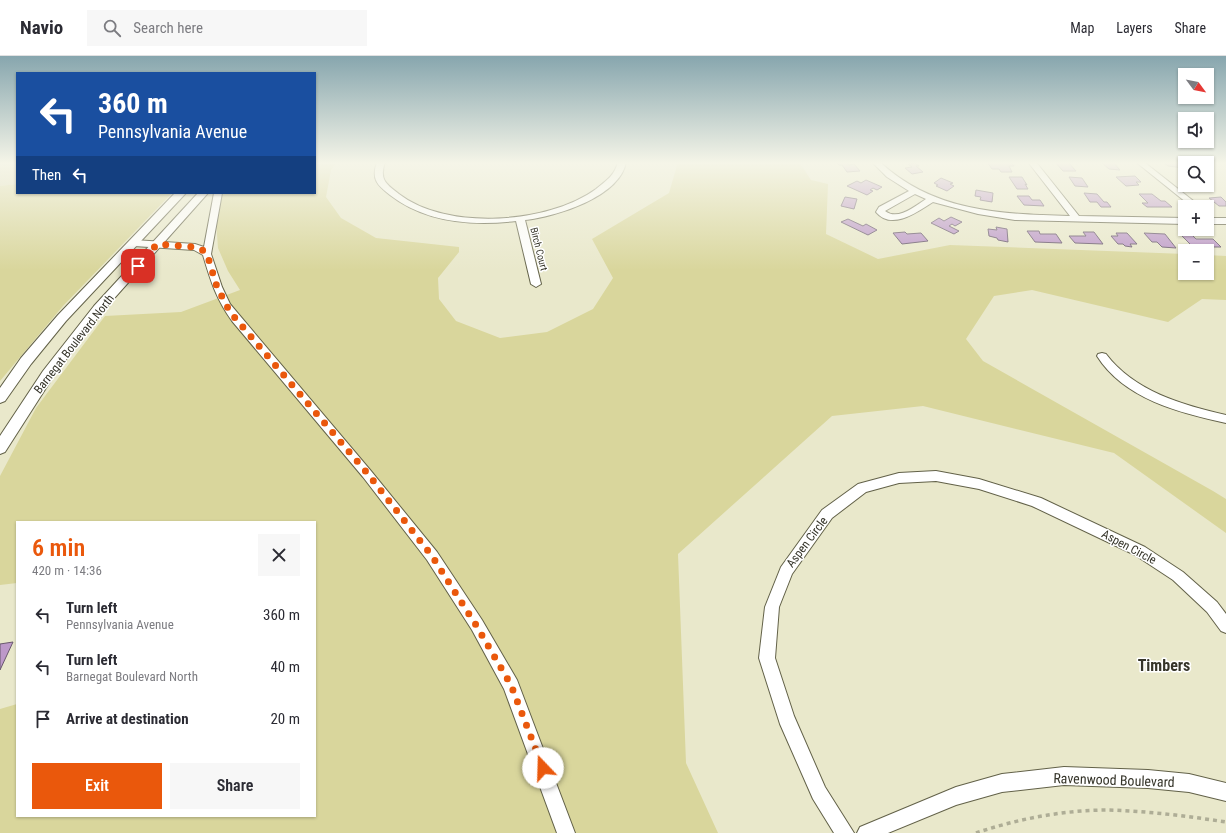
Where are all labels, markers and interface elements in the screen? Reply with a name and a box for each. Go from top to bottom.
search box [87,10,367,46]
text: Navio [20,16,63,39]
icon: search [101,17,123,39]
text: Search here [133,19,203,37]
text: Map [1070,20,1094,36]
text: Layers [1116,20,1153,36]
text: Share [1175,20,1206,36]
north arrow [1178,68,1214,104]
map controls [1178,68,1214,280]
text: 360 m [98,87,168,120]
icon: left [32,88,84,140]
button: sound [1178,112,1214,148]
text: Pennsylvania Avenue [98,121,247,142]
button: search [1178,156,1214,192]
icon: left [69,164,91,186]
text: Then [32,166,61,184]
button: + [1178,200,1214,236]
street label: Birch Court [528,226,550,272]
button: − [1178,244,1214,280]
pin [121,249,155,283]
icon: arrive [127,255,149,277]
street label: Barnegat Boulevard North [31,292,117,396]
street label: Aspen Circle [783,514,831,570]
street label: Aspen Circle [1099,527,1159,567]
text: 6 min [32,534,85,562]
button: close [258,534,300,576]
text: 420 m · 14:36 [32,563,102,578]
text: Turn left [66,599,117,617]
icon: left [32,604,54,626]
text: 360 m [263,606,300,624]
text: Pennsylvania Avenue [66,617,174,632]
text: Turn left [66,651,117,669]
icon: left [32,656,54,678]
district label: Timbers [1138,656,1190,675]
text: 40 m [270,658,300,676]
text: Barnegat Boulevard North [66,669,198,684]
icon: arrive [32,708,54,730]
text: Arrive at destination [66,710,189,728]
text: 20 m [270,710,300,728]
position arrow [522,747,564,789]
button: Exit [32,763,162,809]
button: Share [170,763,300,809]
street label: Ravenwood Boulevard [1053,770,1175,790]

